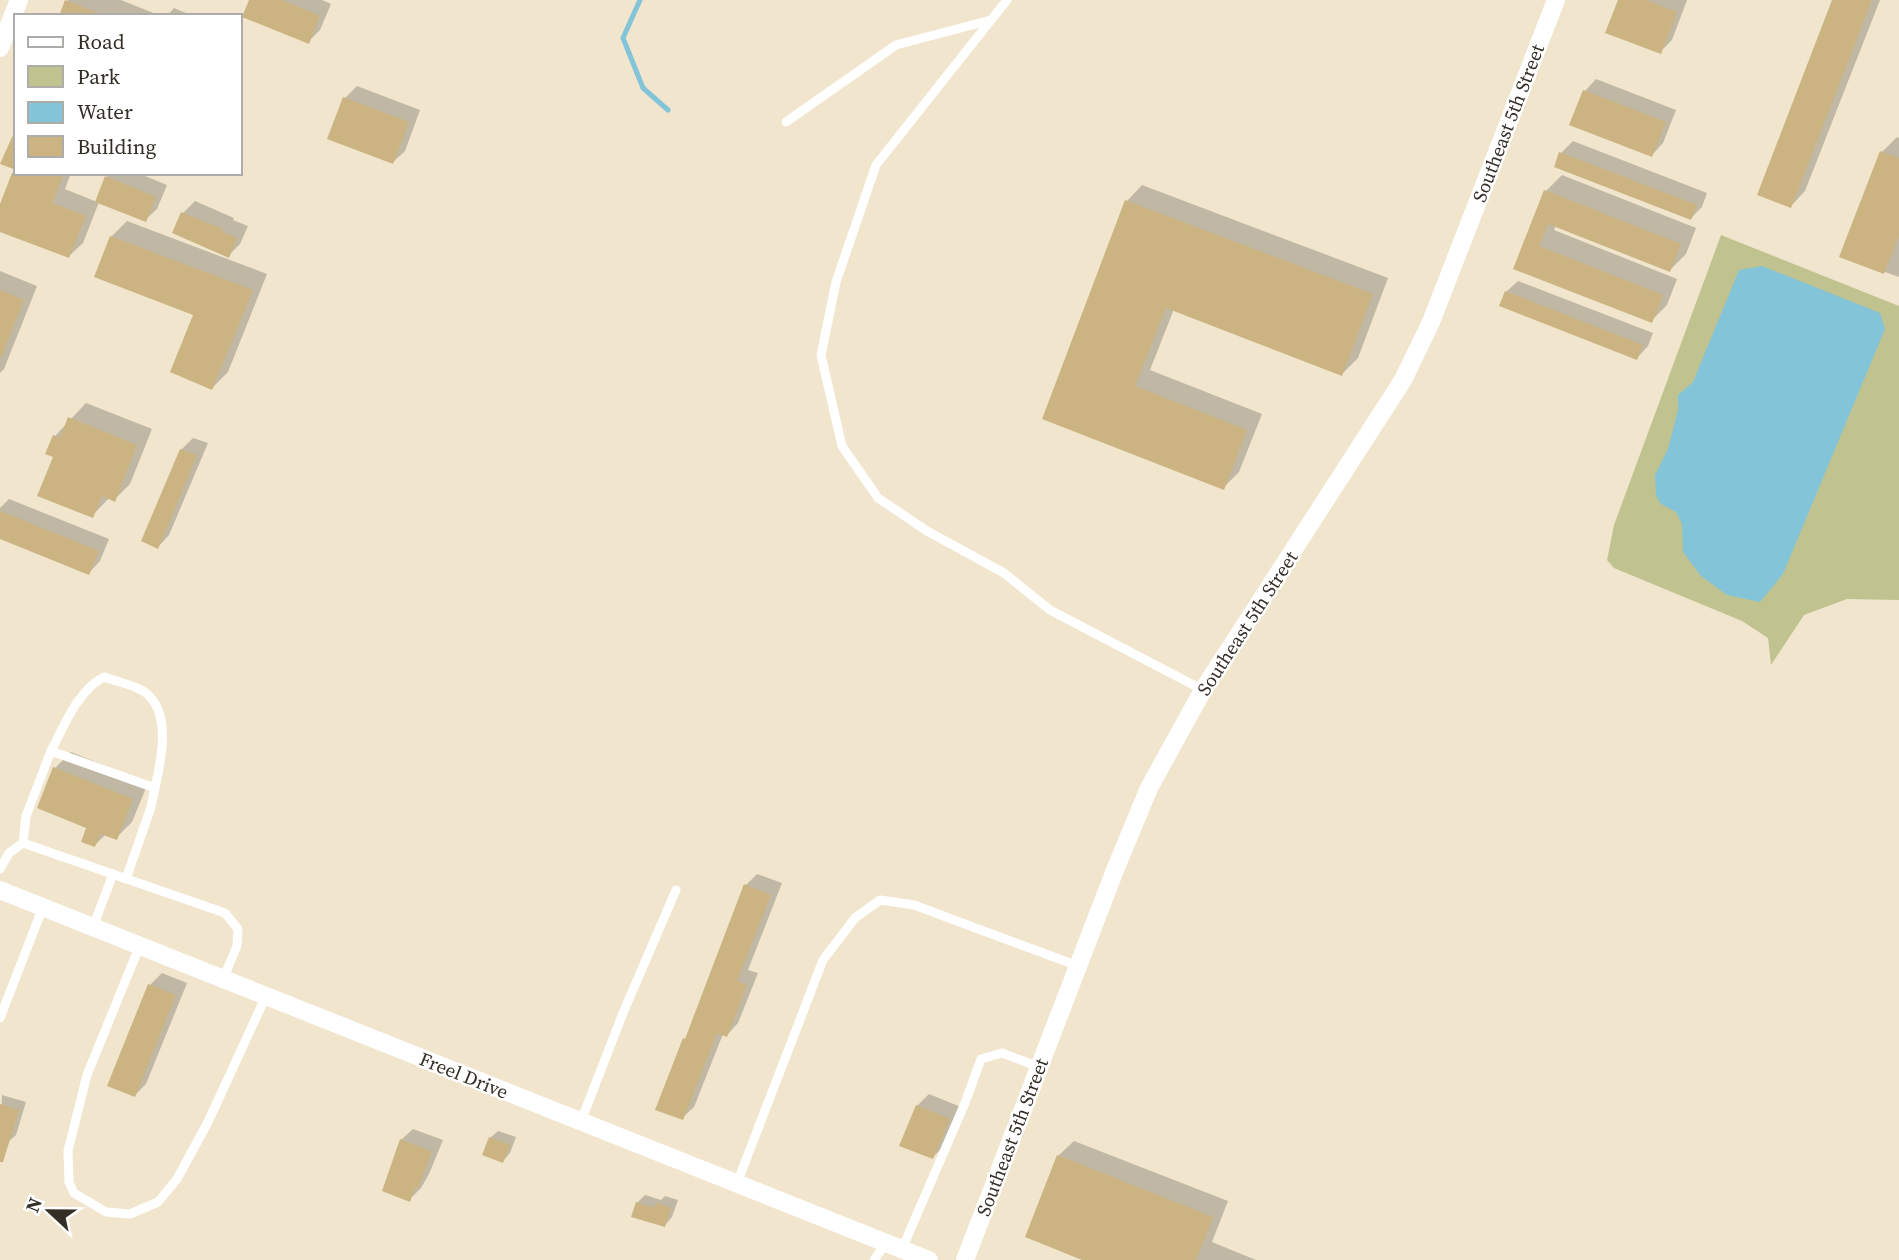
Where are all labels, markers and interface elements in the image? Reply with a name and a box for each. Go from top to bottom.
legend [14,14,242,175]
text: Road [77,27,125,56]
street label: Southeast 5th Street [1466,39,1550,206]
text: Park [77,62,121,91]
text: Water [77,97,133,126]
text: Building [77,132,156,161]
street label: Southeast 5th Street [1191,545,1304,700]
street label: Freel Drive [416,1045,512,1105]
street label: Southeast 5th Street [970,1053,1054,1220]
north arrow [14,1176,84,1246]
text: N [19,1193,48,1216]

